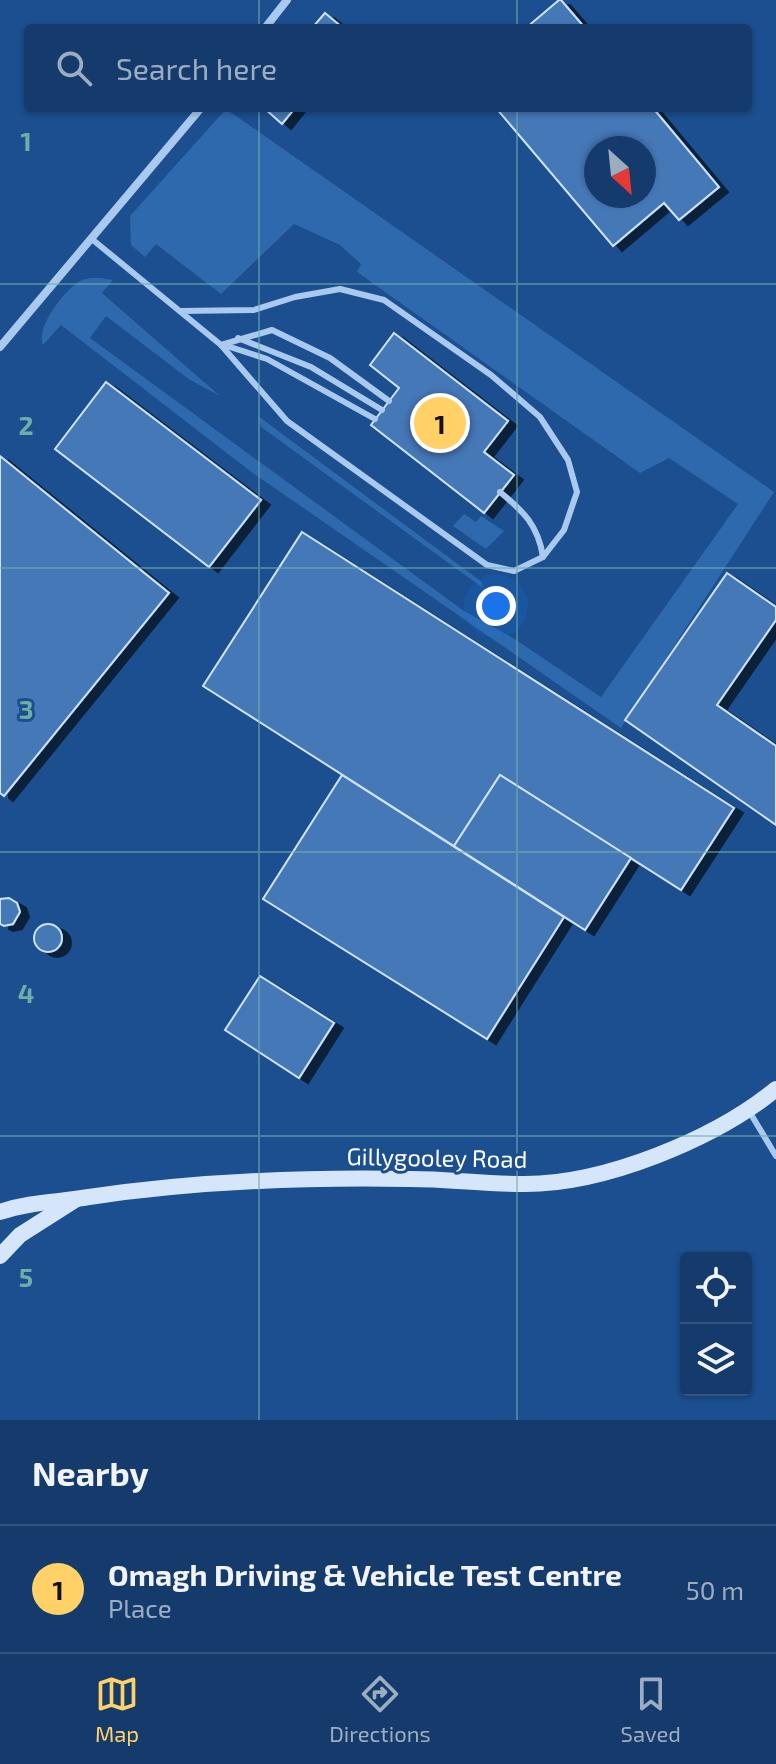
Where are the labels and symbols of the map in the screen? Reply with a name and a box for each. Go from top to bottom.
text: 1 [20,125,32,156]
north arrow [584,136,656,208]
pin: 1 [414,393,466,453]
text: 2 [18,409,34,440]
your location [476,586,516,626]
text: 3 [19,693,33,724]
text: 4 [18,977,34,1008]
street label: Gillygooley Road [346,1141,528,1173]
text: 5 [19,1261,33,1292]

